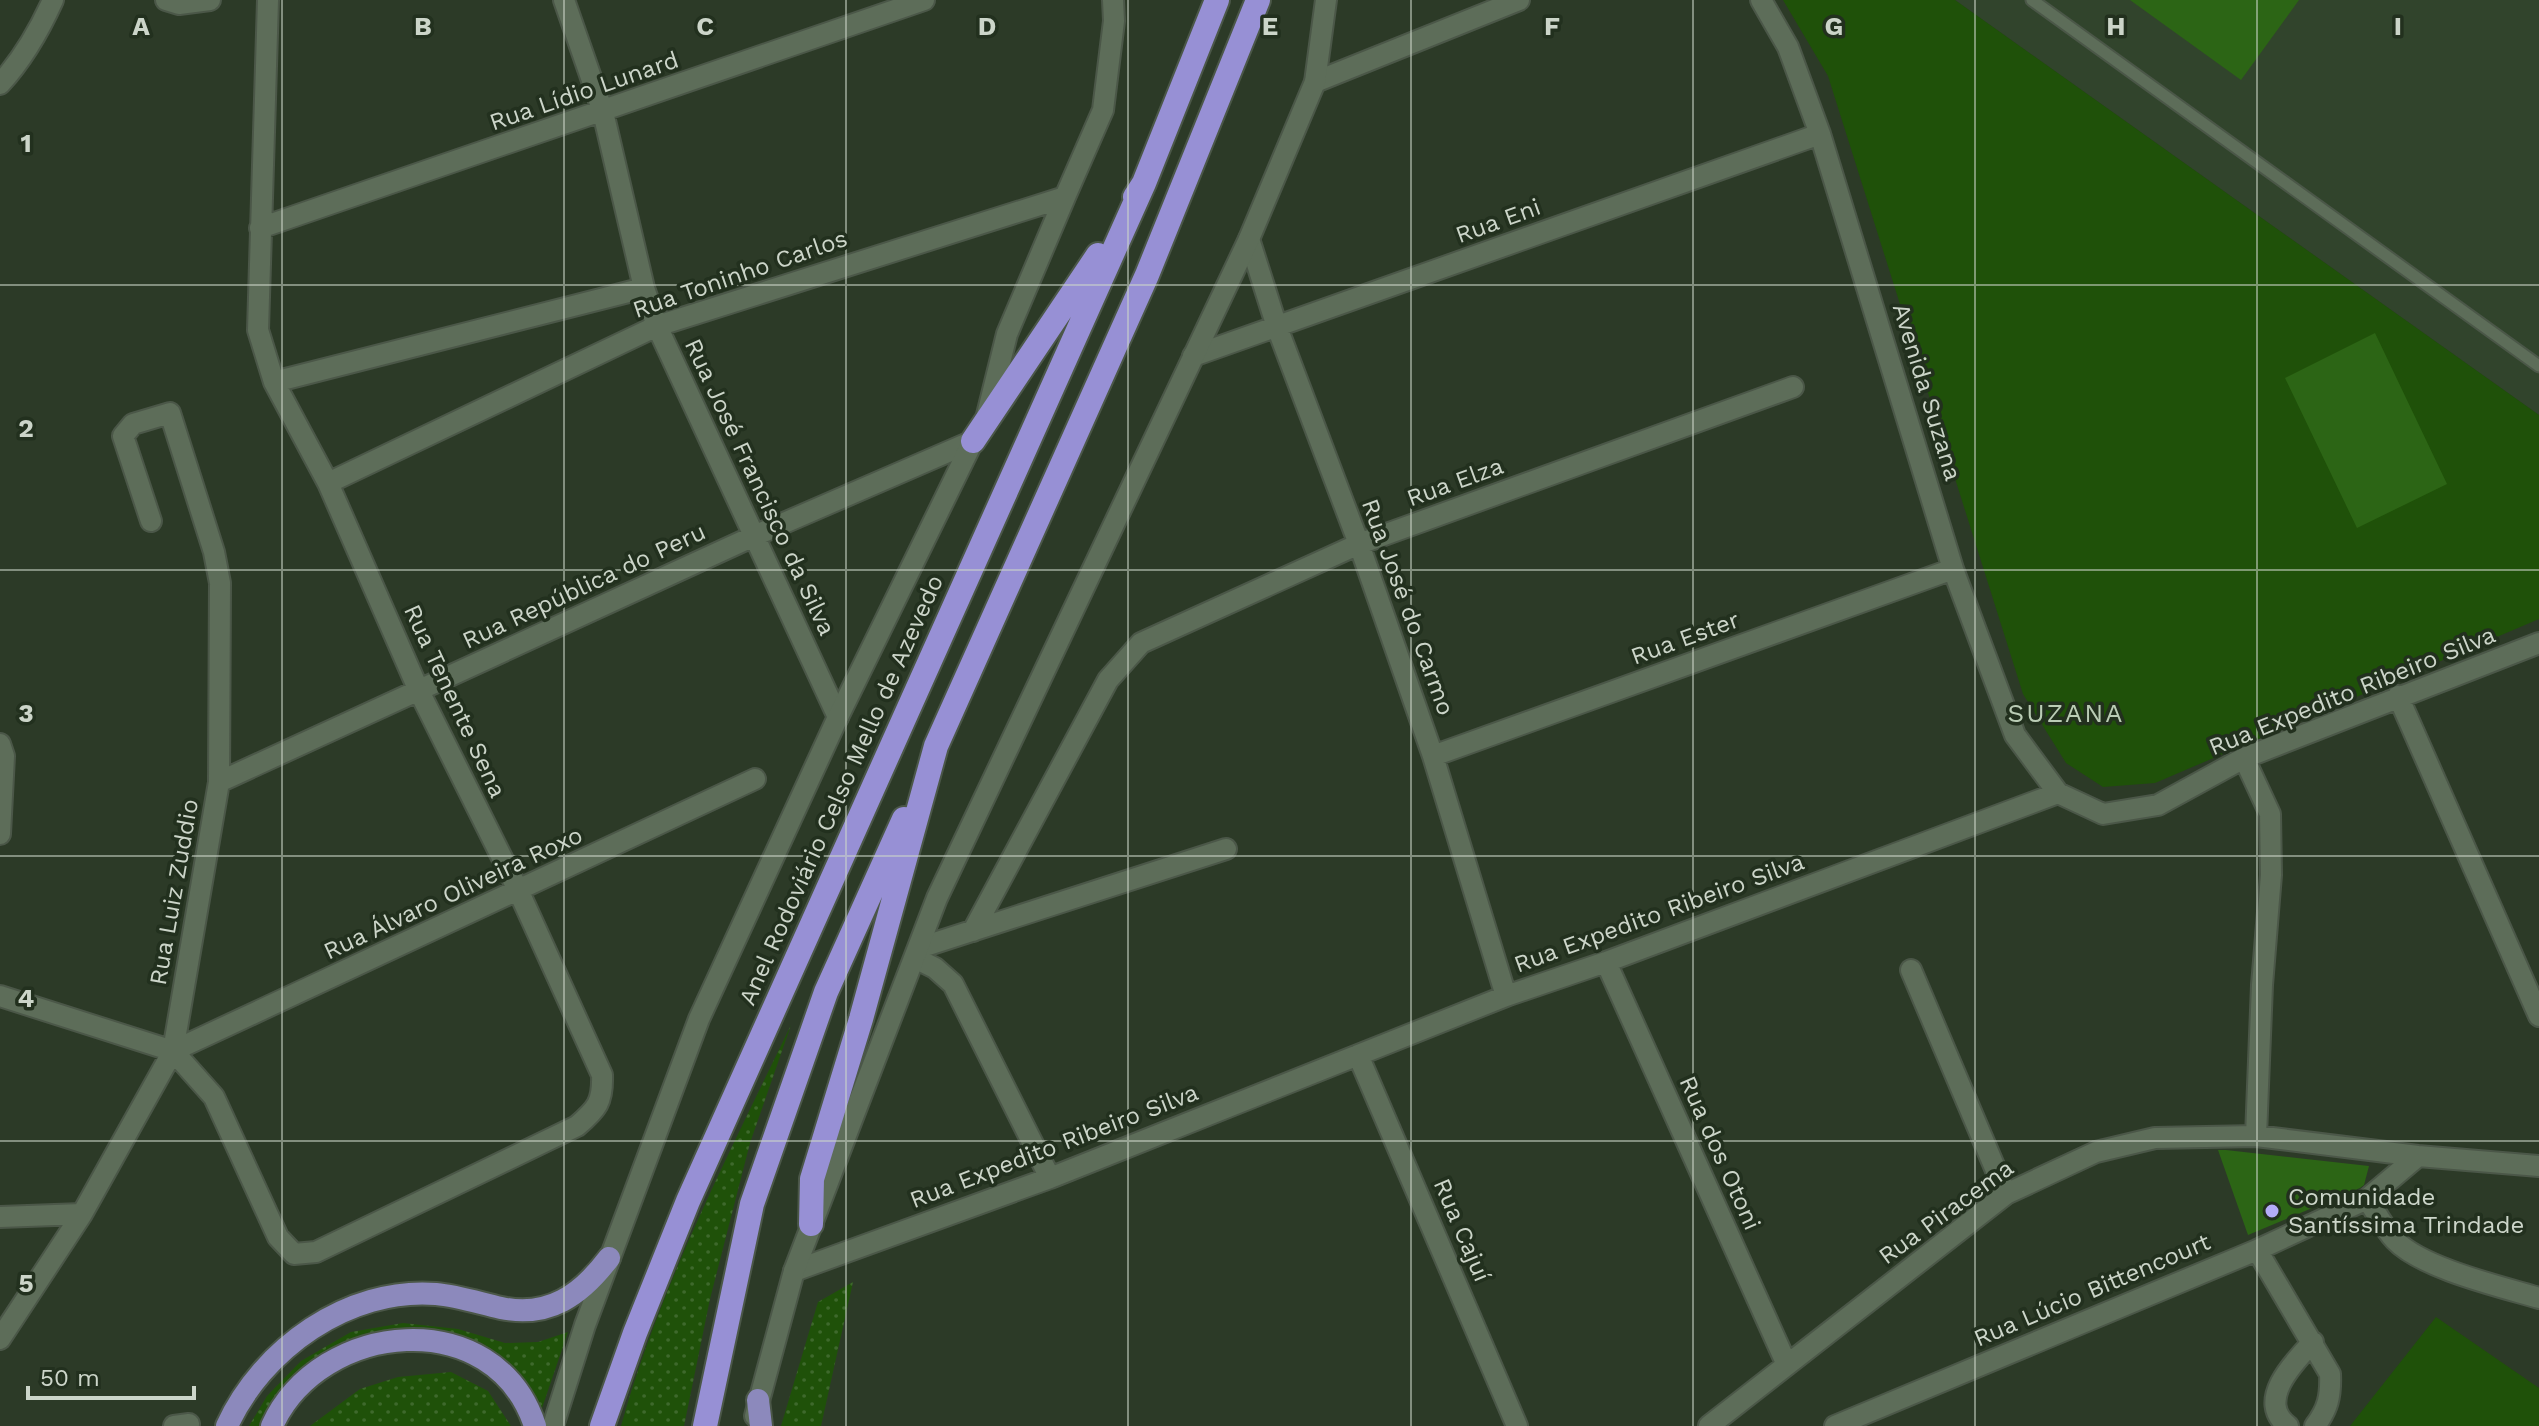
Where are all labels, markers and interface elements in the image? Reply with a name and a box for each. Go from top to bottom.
text: A [132,11,150,41]
text: B [414,11,432,41]
text: C [696,11,714,41]
text: D [978,11,996,41]
text: E [1262,11,1278,41]
text: F [1544,11,1560,41]
text: G [1825,11,1843,41]
text: H [2106,11,2126,41]
text: I [2394,11,2402,41]
street label: Rua Lídio Lunard [486,45,682,137]
text: 1 [20,128,32,158]
street label: Rua Eni [1452,193,1544,249]
street label: Rua Toninho Carlos [629,224,851,324]
street label: Avenida Suzana [1887,300,1967,484]
street label: Rua José Francisco da Silva [679,334,841,640]
text: 2 [18,413,34,443]
street label: Rua Elza [1403,452,1507,512]
street label: Rua José do Carmo [1356,495,1460,719]
street label: Rua República do Peru [458,517,710,655]
street label: Anel Rodoviário Celso Mello de Azevedo [733,571,949,1009]
street label: Rua Tenente Sena [398,600,512,802]
street label: Rua Ester [1627,605,1743,671]
street label: Rua Expedito Ribeiro Silva [2205,621,2499,761]
text: 3 [18,698,34,728]
district label: SUZANA [2008,698,2124,728]
street label: Rua Luiz Zuddio [144,797,204,987]
street label: Rua Álvaro Oliveira Roxo [319,821,587,965]
street label: Rua Expedito Ribeiro Silva [1510,847,1808,979]
text: 4 [18,983,35,1013]
street label: Rua dos Otoni [1674,1072,1766,1234]
street label: Rua Expedito Ribeiro Silva [906,1078,1202,1214]
street label: Rua Piracema [1873,1154,2019,1270]
street label: Rua Cajuí [1428,1174,1496,1286]
place label: Comunidade Santíssima Trindade [2288,1183,2524,1239]
marker: Comunidade Santíssima Trindade [2263,1202,2281,1220]
street label: Rua Lúcio Bittencourt [1970,1227,2214,1353]
text: 5 [18,1268,34,1298]
scale bar [28,1350,194,1400]
text: 50 m [40,1364,100,1392]

